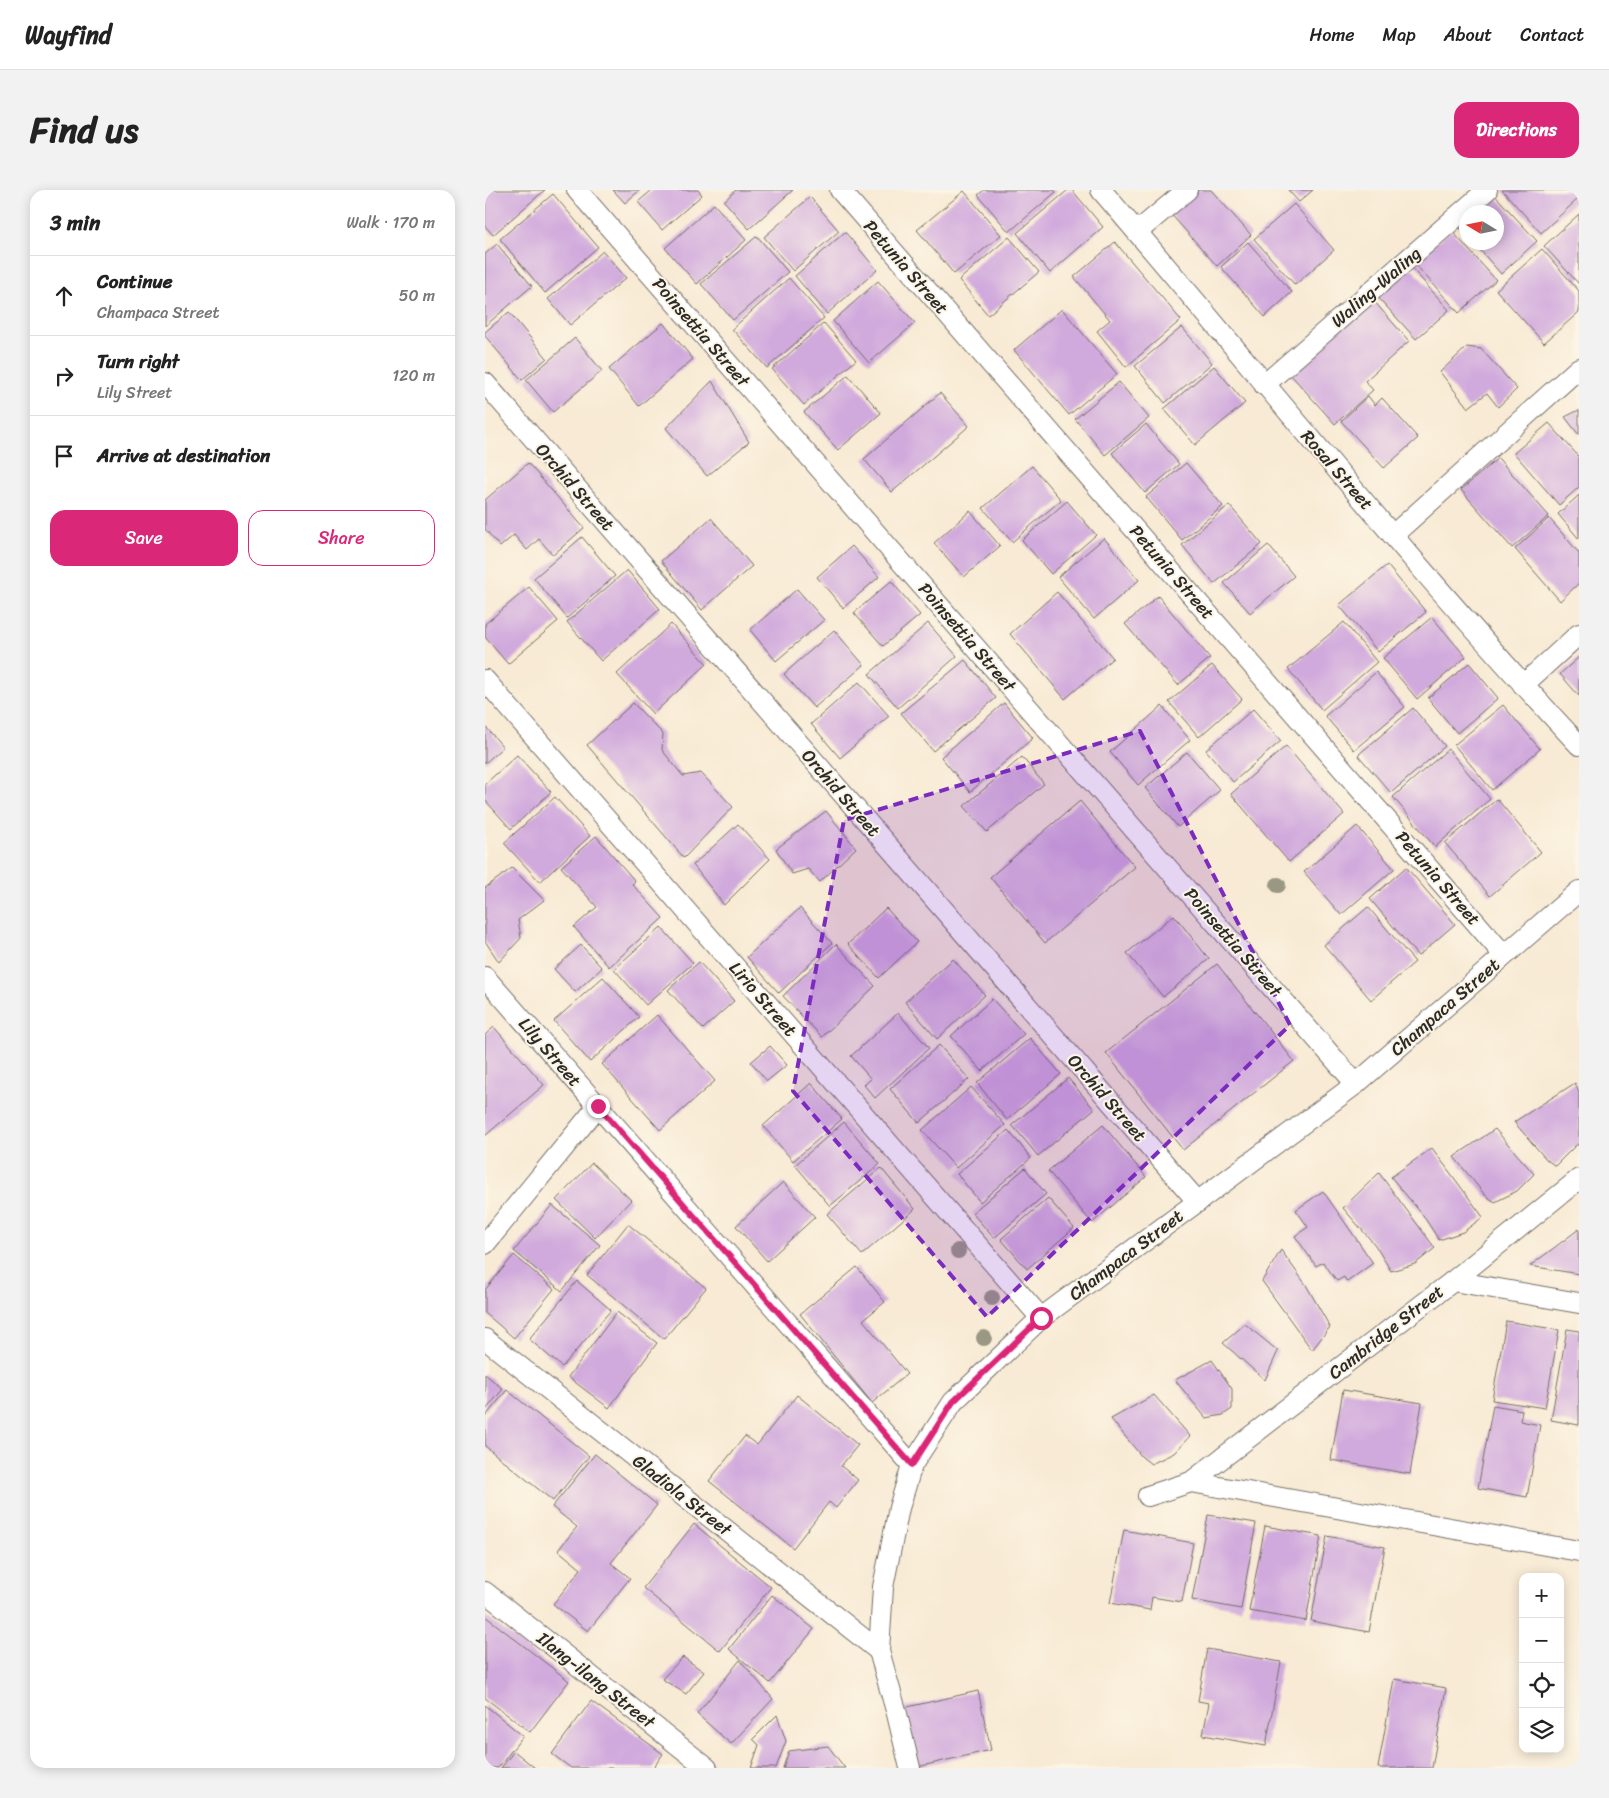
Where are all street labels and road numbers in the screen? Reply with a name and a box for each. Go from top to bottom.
street label: Petunia Street [855,212,957,322]
street label: Waling-Waling [1323,238,1429,336]
street label: Poinsettia Street [644,270,758,395]
street label: Rosal Street [1292,422,1382,518]
street label: Orchid Street [527,435,623,539]
street label: Petunia Street [1121,517,1223,627]
street label: Poinsettia Street [910,575,1024,700]
street label: Orchid Street [793,741,889,845]
street label: Petunia Street [1387,823,1489,933]
street label: Poinsettia Street [1176,880,1290,1005]
street label: Champaca Street [1383,950,1508,1064]
street label: Lirio Street [721,954,805,1044]
street label: Lily Street [510,1010,590,1095]
street label: Orchid Street [1059,1046,1155,1150]
street label: Champaca Street [1061,1201,1191,1309]
street label: Cambridge Street [1321,1276,1451,1388]
street label: Gladiola Street [625,1446,739,1545]
street label: Ilang-ilang Street [529,1623,663,1737]

